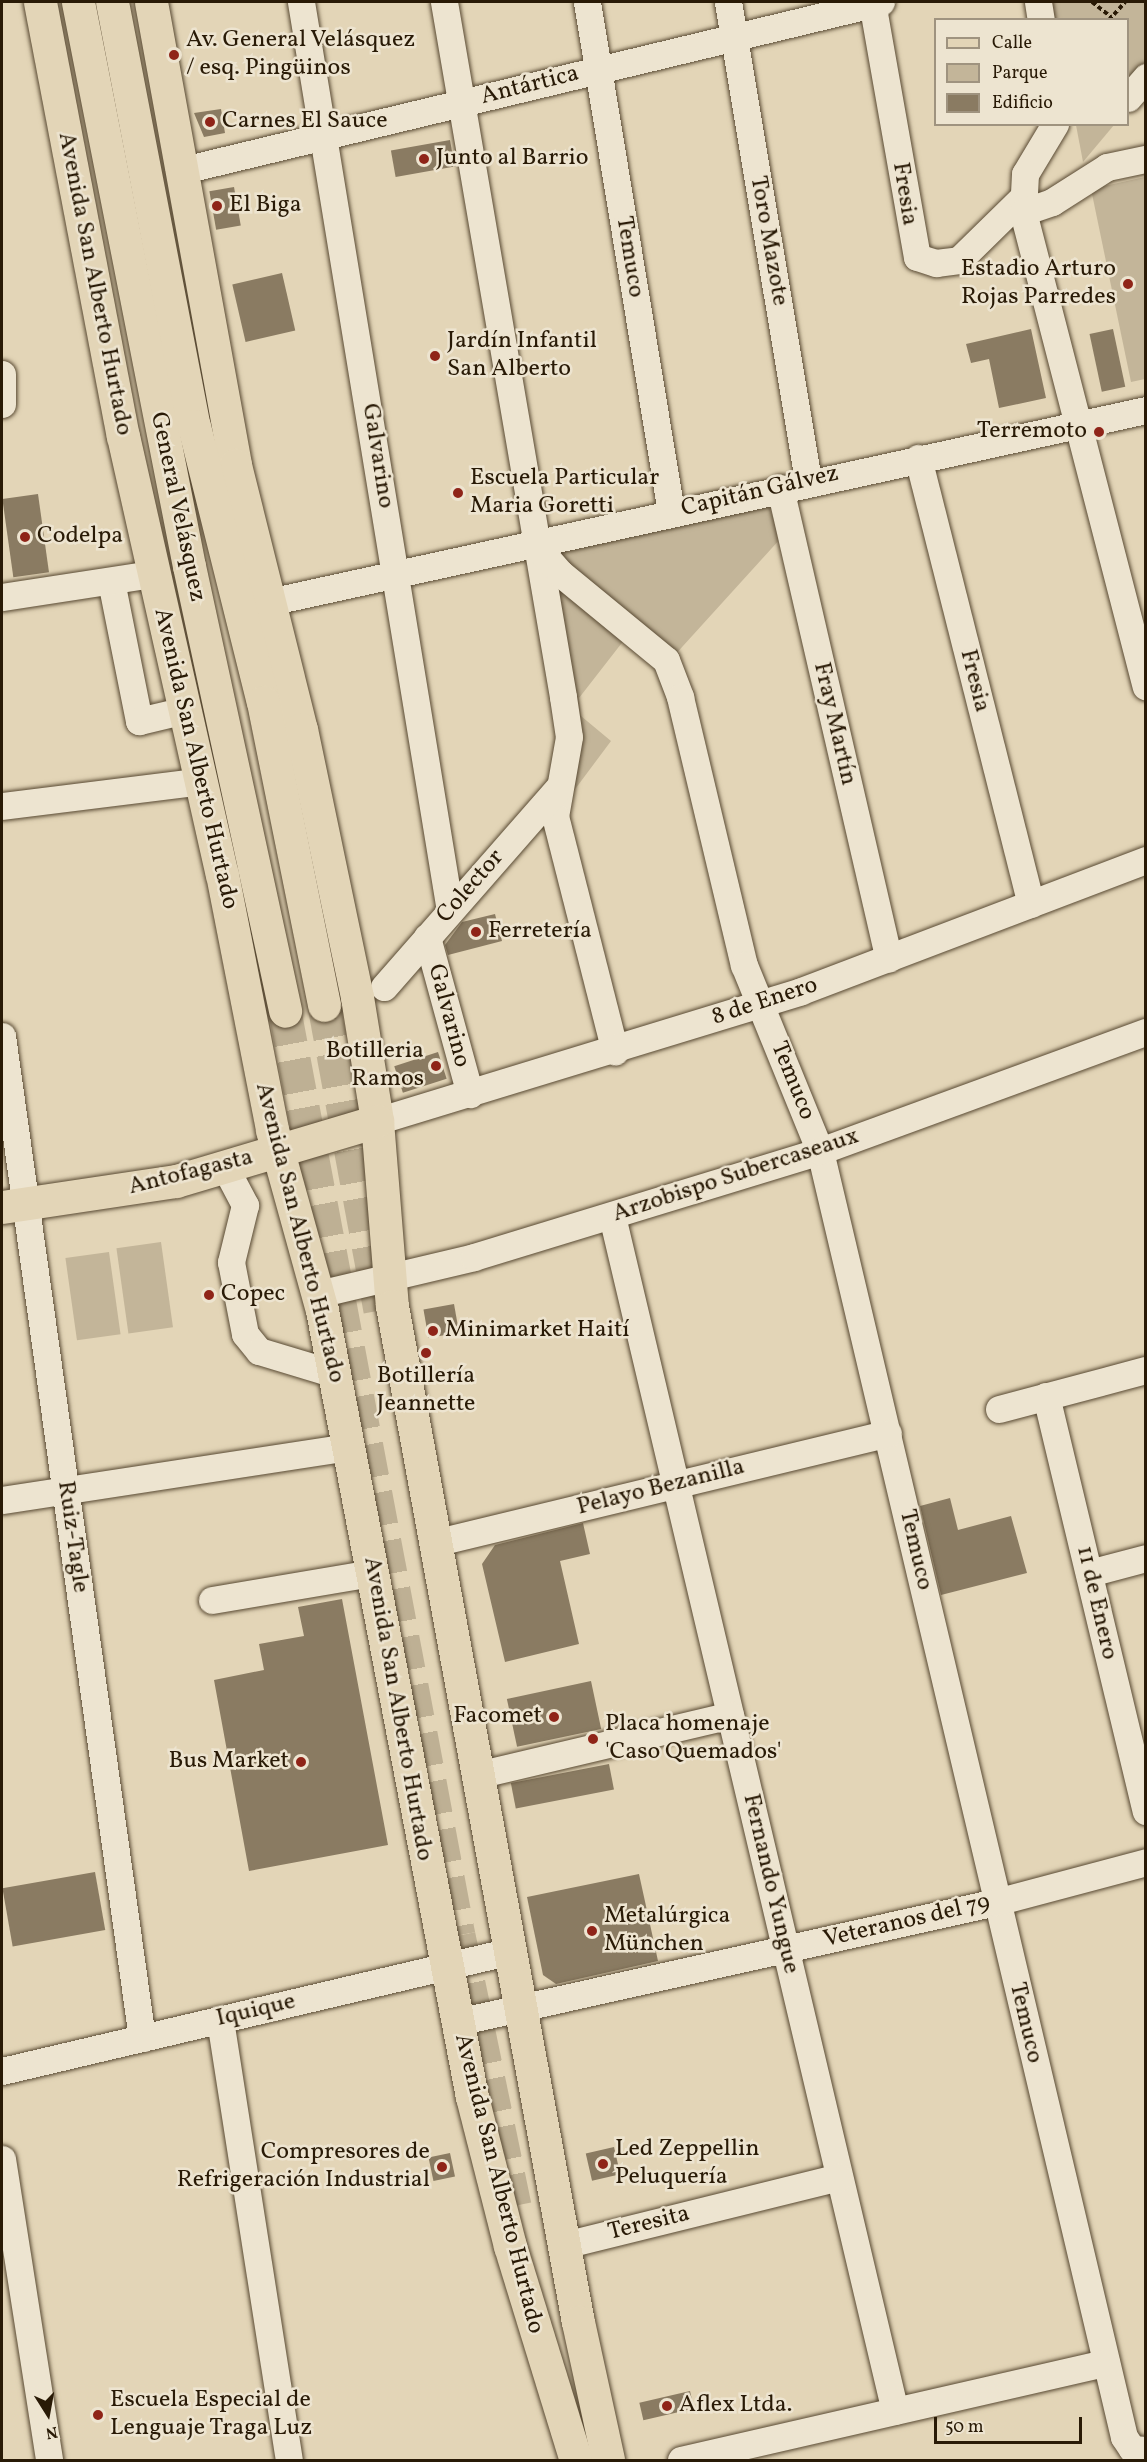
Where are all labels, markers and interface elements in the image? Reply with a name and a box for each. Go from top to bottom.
legend [934,18,1129,126]
place label: Av. General Velásquez / esq. Pingüinos [186,27,416,83]
text: Calle [992,31,1032,56]
marker: Av. General Velásquez / esq. Pingüinos [167,48,181,62]
street label: Antártica [478,60,582,112]
text: Parque [992,61,1047,86]
text: Edificio [992,91,1053,116]
place label: Carnes El Sauce [222,108,388,136]
marker: Carnes El Sauce [203,115,217,129]
street label: Avenida San Alberto Hurtado [50,130,138,438]
place label: Junto al Barrio [436,145,588,173]
marker: Junto al Barrio [417,152,431,166]
street label: Fresia [885,160,923,228]
street label: Toro Mazote [742,174,794,308]
place label: El Biga [229,192,302,220]
marker: El Biga [210,199,224,213]
street label: Temuco [608,214,650,300]
place label: Estadio Arturo Rojas Parredes [961,256,1116,312]
marker: Estadio Arturo Rojas Parredes [1121,277,1135,291]
place label: Jardín Infantil San Alberto [447,328,597,384]
marker: Jardín Infantil San Alberto [428,349,442,363]
street label: Galvarino [355,402,399,510]
street label: General Velásquez [143,409,211,605]
place label: Terremoto [977,418,1087,446]
marker: Terremoto [1092,425,1106,439]
street label: Capitán Gálvez [679,460,841,524]
place label: Escuela Particular Maria Goretti [470,465,659,521]
marker: Escuela Particular Maria Goretti [451,486,465,500]
place label: Codelpa [37,523,123,551]
marker: Codelpa [18,530,32,544]
street label: Avenida San Alberto Hurtado [146,606,244,912]
street label: Fresia [952,647,996,715]
street label: Fray Martín [806,659,862,789]
street label: Colector [431,844,511,930]
place label: Ferretería [488,918,592,946]
marker: Ferretería [469,925,483,939]
street label: Galvarino [420,961,476,1071]
street label: 8 de Enero [708,971,822,1033]
place label: Botilleria Ramos [326,1038,424,1094]
street label: Temuco [763,1038,821,1124]
marker: Botilleria Ramos [429,1059,443,1073]
street label: Avenida San Alberto Hurtado [248,1080,350,1386]
street label: Arzobispo Subercaseaux [609,1123,863,1229]
street label: Antofagasta [126,1144,256,1202]
place label: Copec [221,1281,285,1309]
marker: Copec [202,1288,216,1302]
place label: Minimarket Haití [445,1317,630,1345]
marker: Minimarket Haití [426,1324,440,1338]
marker: Botillería Jeannette [419,1346,433,1360]
place label: Botillería Jeannette [377,1363,475,1419]
street label: Pelayo Bezanilla [574,1453,748,1523]
street label: Ruiz-Tagle [50,1479,94,1595]
street label: Temuco [892,1507,938,1593]
street label: 11 de Enero [1069,1543,1123,1663]
street label: Avenida San Alberto Hurtado [356,1555,438,1863]
place label: Facomet [453,1703,542,1731]
marker: Facomet [547,1710,561,1724]
place label: Placa homenaje 'Caso Quemados' [605,1711,781,1767]
marker: Placa homenaje 'Caso Quemados' [586,1732,600,1746]
place label: Bus Market [169,1748,289,1776]
marker: Bus Market [294,1755,308,1769]
street label: Fernando Yungue [735,1791,805,1977]
street label: Veteranos del 79 [821,1889,993,1955]
place label: Metalúrgica München [604,1903,731,1959]
marker: Metalúrgica München [585,1924,599,1938]
street label: Temuco [1002,1980,1048,2066]
street label: Iquique [214,1988,298,2034]
street label: Avenida San Alberto Hurtado [447,2031,549,2337]
place label: Led Zeppellin Peluquería [615,2136,759,2192]
place label: Compresores de Refrigeración Industrial [177,2139,430,2195]
marker: Led Zeppellin Peluquería [596,2157,610,2171]
marker: Compresores de Refrigeración Industrial [435,2160,449,2174]
street label: Teresita [605,2200,693,2248]
north arrow [18,2384,78,2444]
place label: Escuela Especial de Lenguaje Traga Luz [110,2387,313,2443]
place label: Aflex Ltda. [679,2392,792,2420]
marker: Aflex Ltda. [660,2399,674,2413]
scale bar [937,2405,1086,2443]
marker: Escuela Especial de Lenguaje Traga Luz [91,2408,105,2422]
text: 50 m [945,2415,984,2440]
text: N [44,2420,59,2444]

